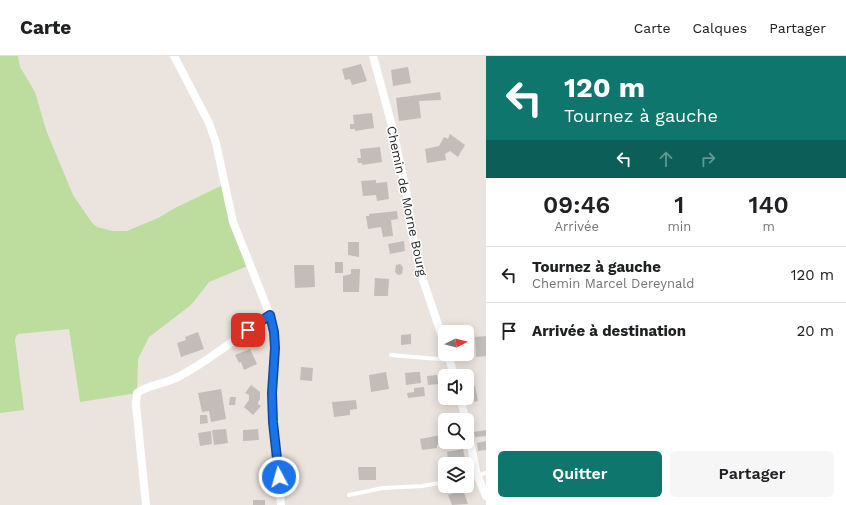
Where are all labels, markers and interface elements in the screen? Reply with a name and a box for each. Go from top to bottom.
text: Carte [20,16,71,39]
text: Carte [634,20,671,36]
text: Calques [693,20,747,36]
text: Partager [769,20,826,36]
text: 120 m [564,71,645,104]
icon: left [498,72,550,124]
text: Tournez à gauche [564,105,718,126]
street label: Chemin de Morne Bourg [384,125,430,278]
icon: left [613,148,635,170]
icon: ahead [655,148,677,170]
icon: right [697,148,719,170]
text: 09:46 [543,191,610,219]
text: 1 [674,191,684,219]
text: 140 [748,191,789,219]
text: Arrivée [554,219,599,234]
text: min [667,219,691,234]
text: m [762,219,775,234]
text: Tournez à gauche [532,258,661,276]
icon: left [498,264,520,286]
text: 120 m [791,266,834,284]
text: Chemin Marcel Dereynald [532,276,694,291]
pin [231,313,265,347]
icon: arrive [237,319,259,341]
icon: arrive [498,320,520,342]
text: Arrivée à destination [532,322,686,340]
text: 20 m [797,322,834,340]
north arrow [438,325,474,361]
map controls [438,325,474,493]
button: sound [438,369,474,405]
button: search [438,413,474,449]
button: Quitter [498,451,662,497]
button: Partager [670,451,834,497]
position arrow [258,456,300,498]
button: layers [438,457,474,493]

